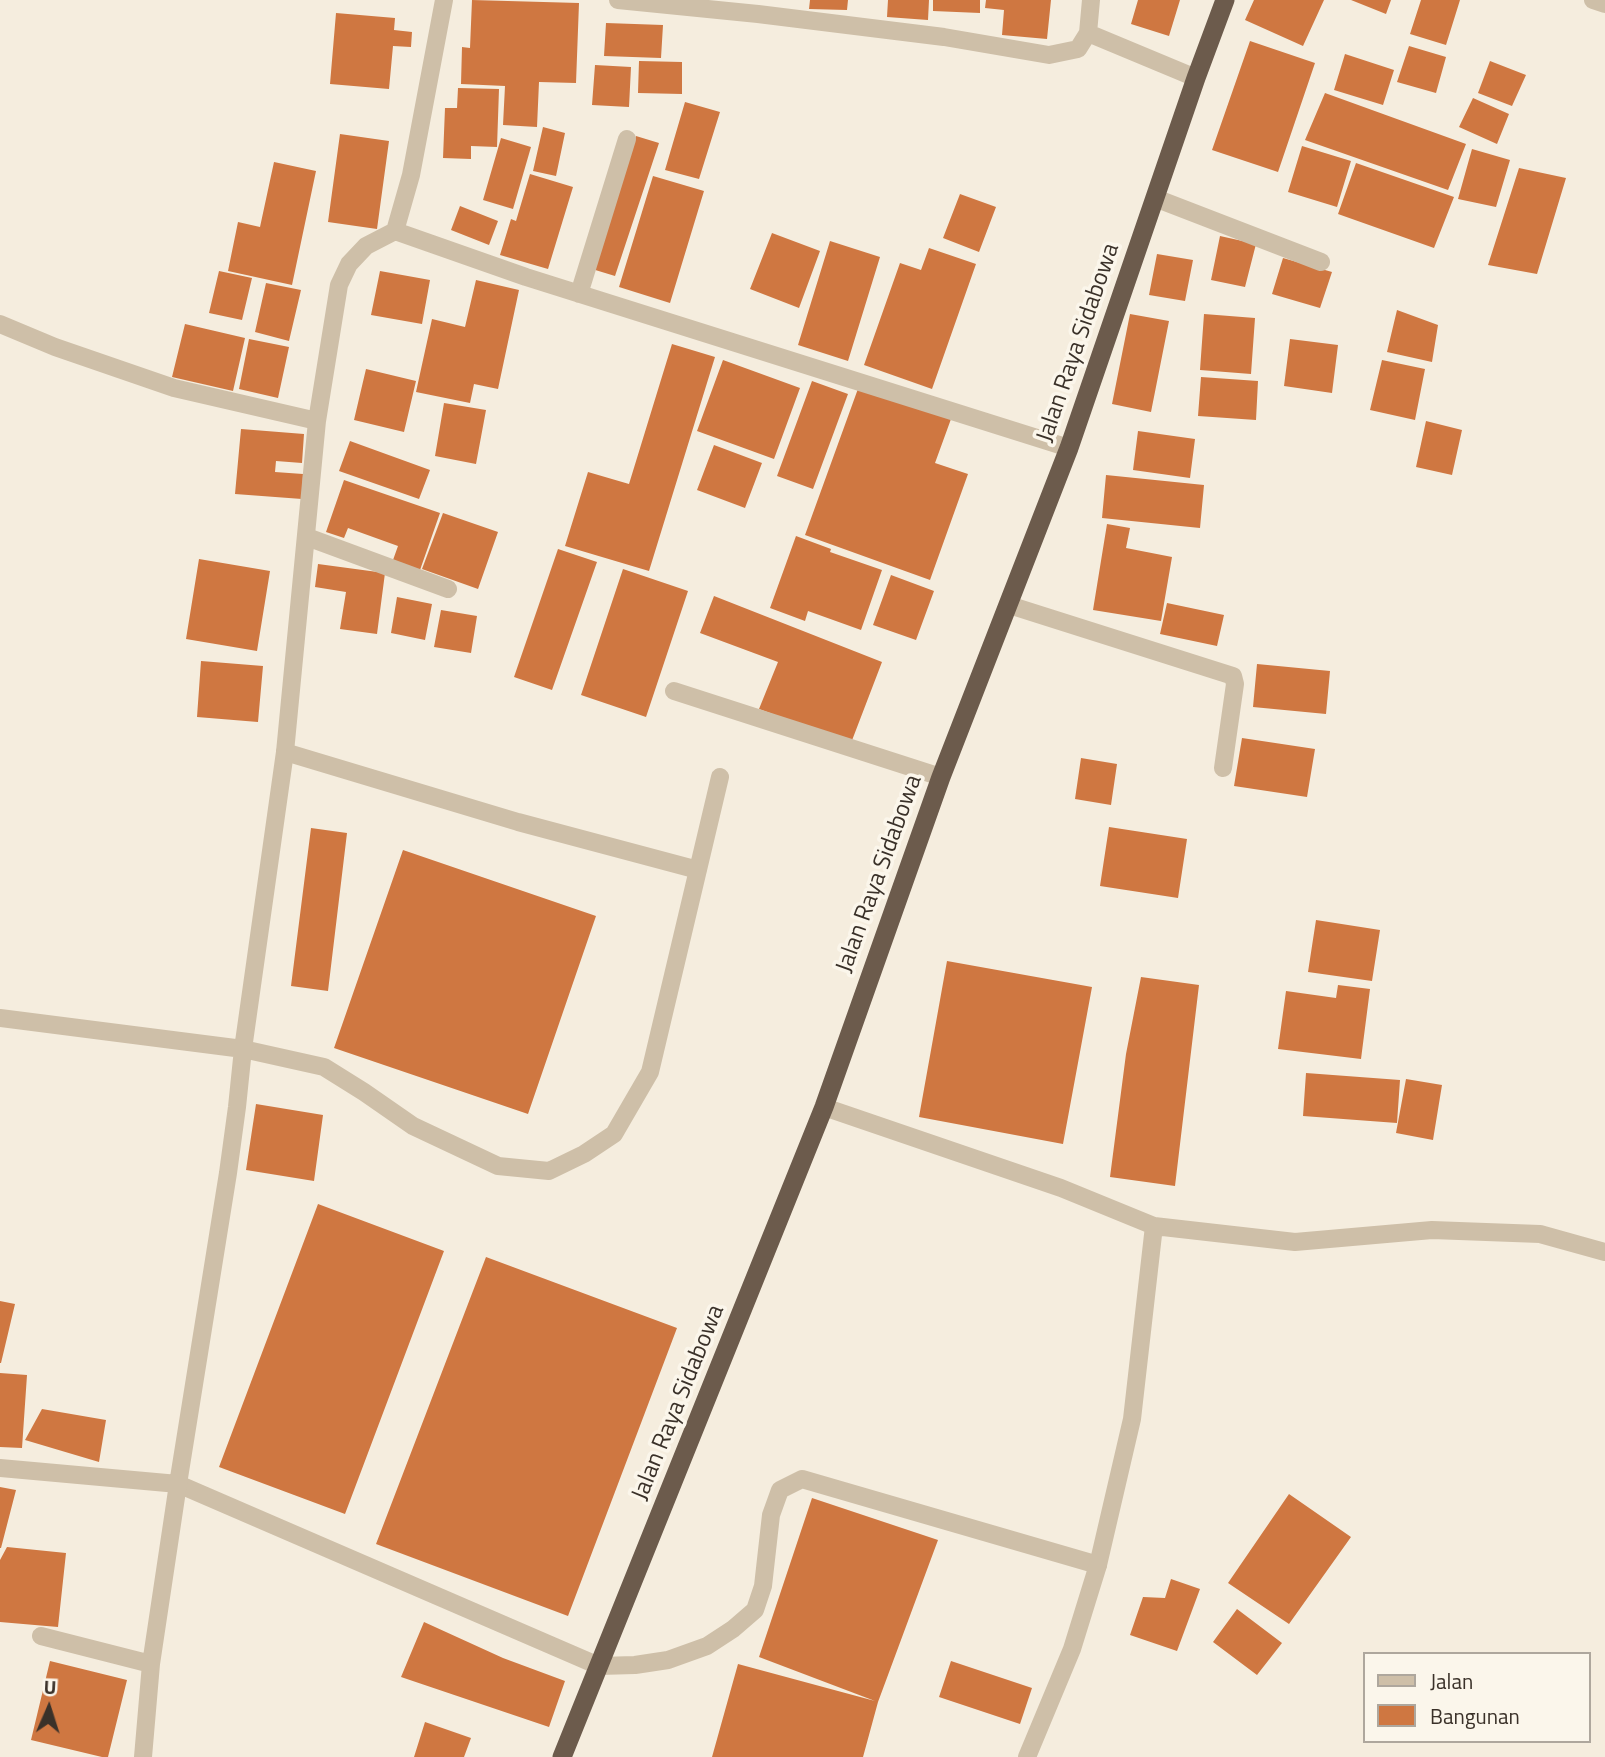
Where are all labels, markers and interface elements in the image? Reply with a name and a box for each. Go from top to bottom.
street label: Jalan Raya Sidabowa [1031,240,1127,446]
street label: Jalan Raya Sidabowa [831,771,929,977]
street label: Jalan Raya Sidabowa [627,1301,731,1505]
legend [1364,1652,1591,1743]
text: Jalan [1430,1665,1473,1697]
text: U [43,1672,57,1701]
north arrow [14,1673,84,1743]
text: Bangunan [1430,1700,1520,1732]

